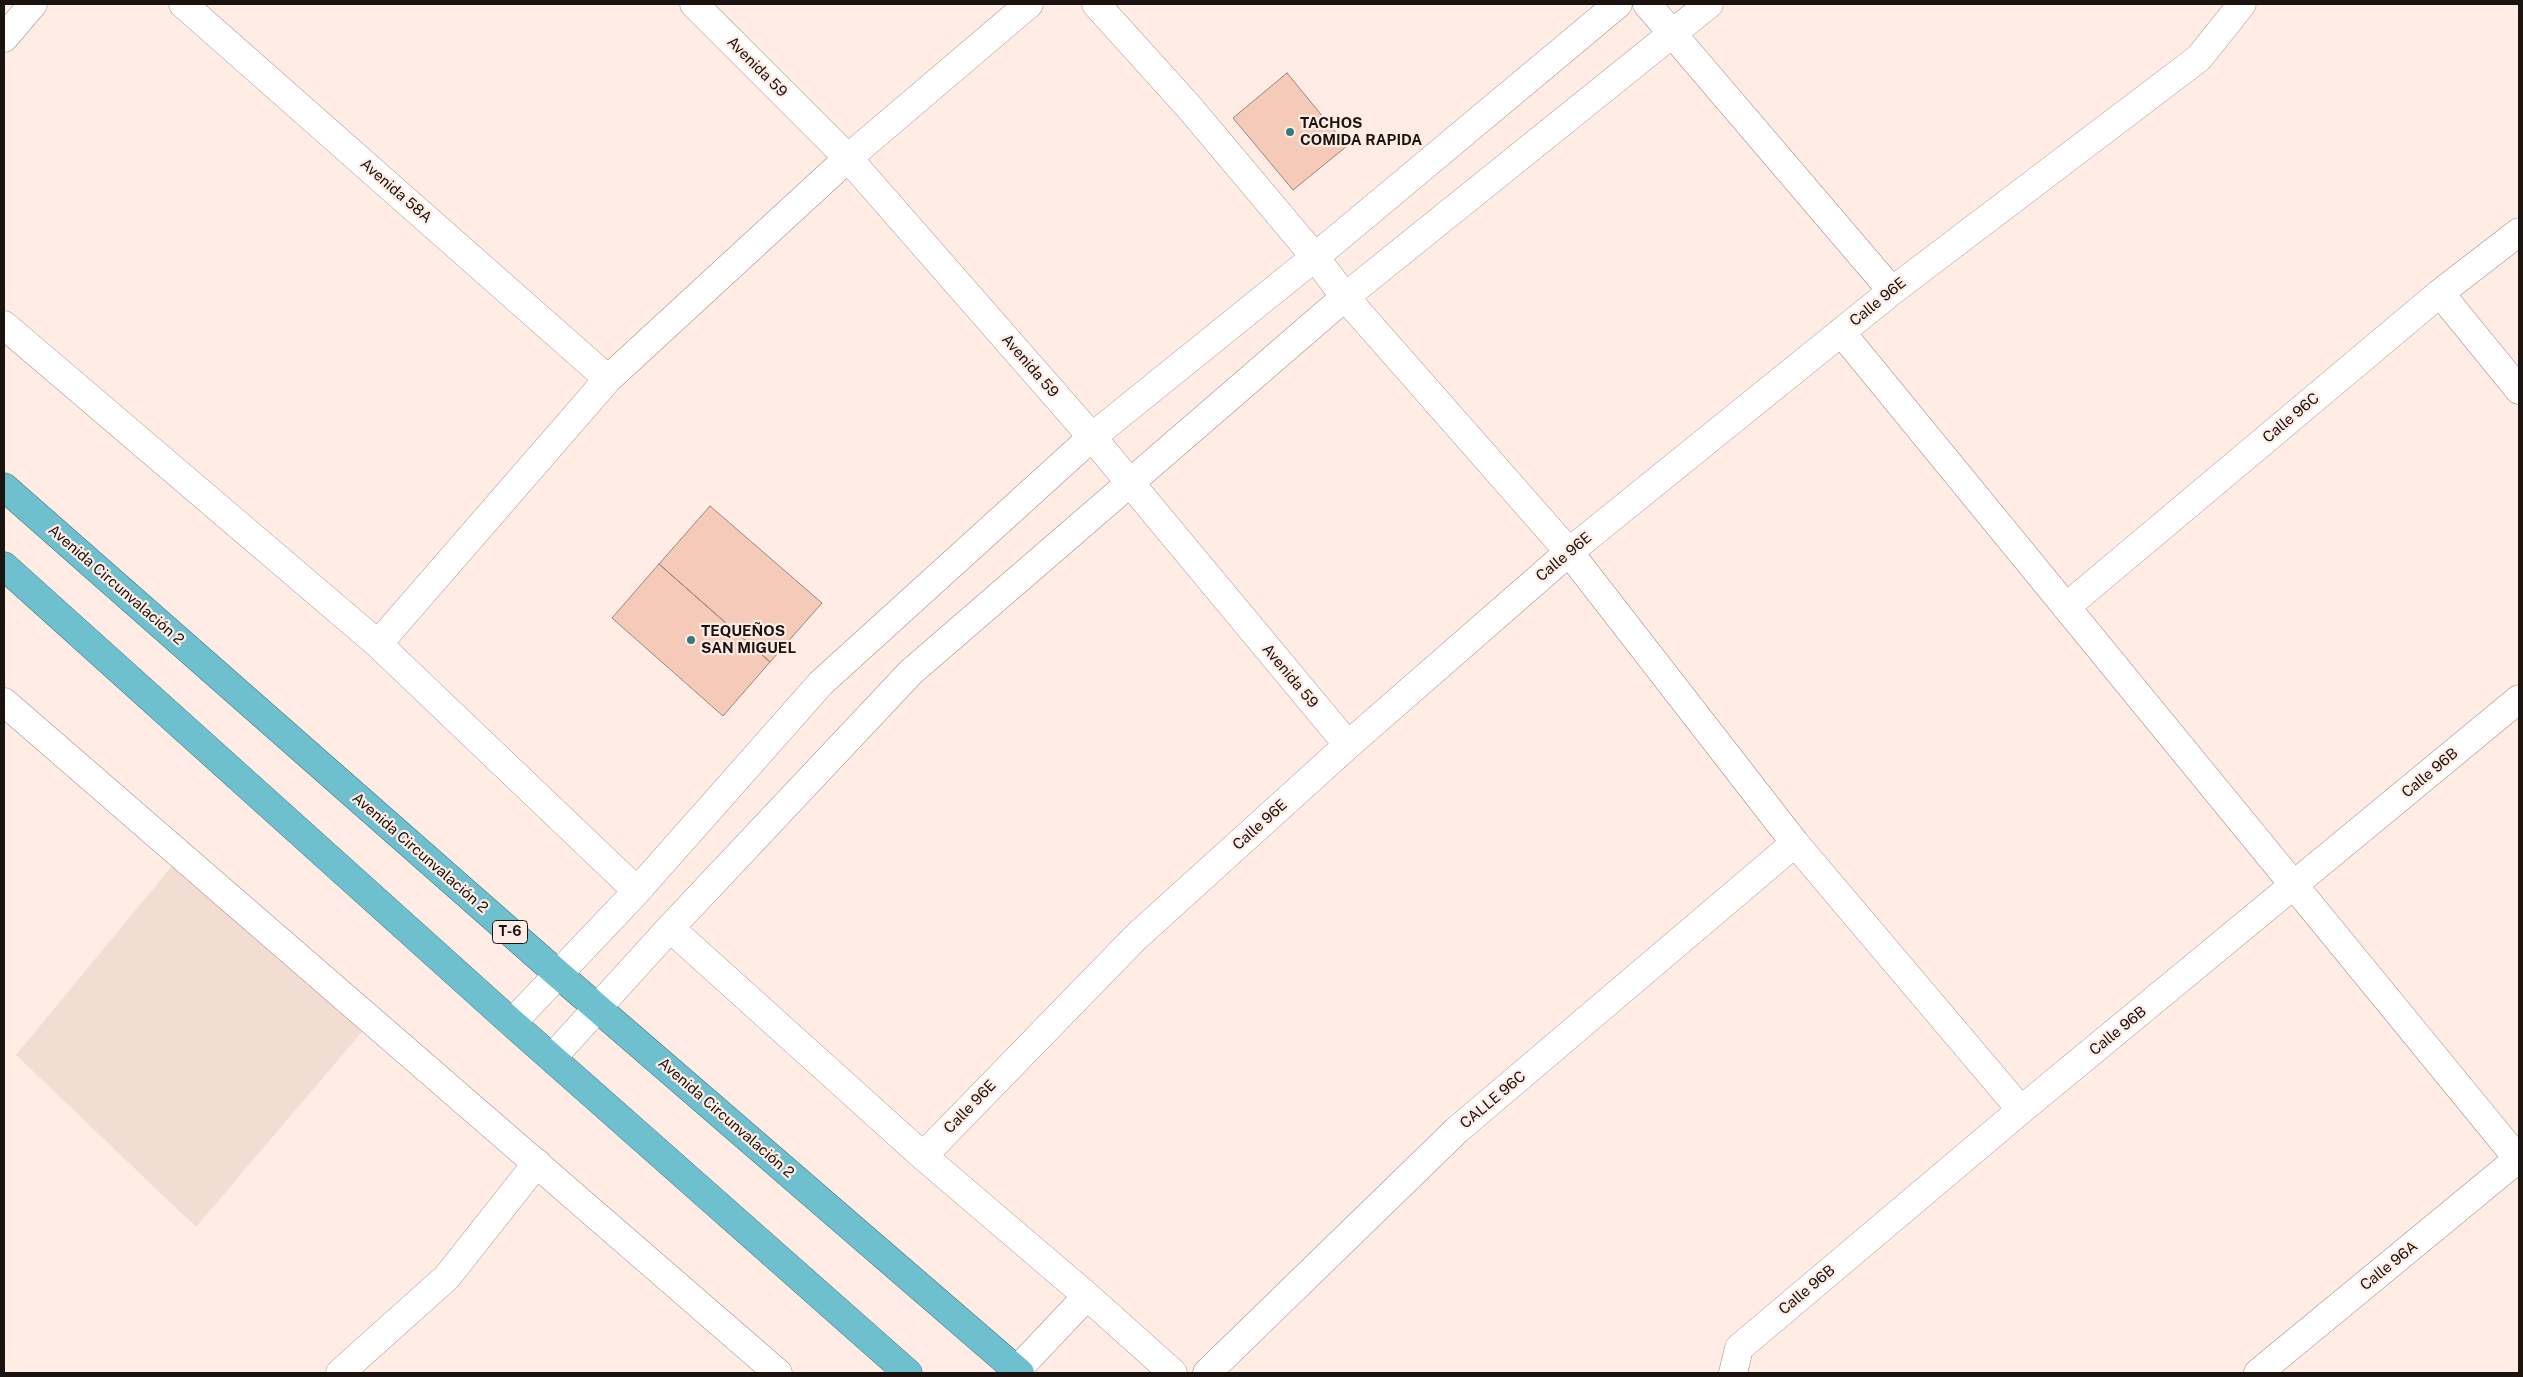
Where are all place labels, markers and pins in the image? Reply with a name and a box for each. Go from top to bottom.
place label: TACHOS COMIDA RAPIDA [1300,114,1422,149]
marker: TACHOS COMIDA RAPIDA [1284,126,1296,138]
place label: TEQUEÑOS SAN MIGUEL [701,622,796,657]
marker: TEQUEÑOS SAN MIGUEL [685,634,697,646]

